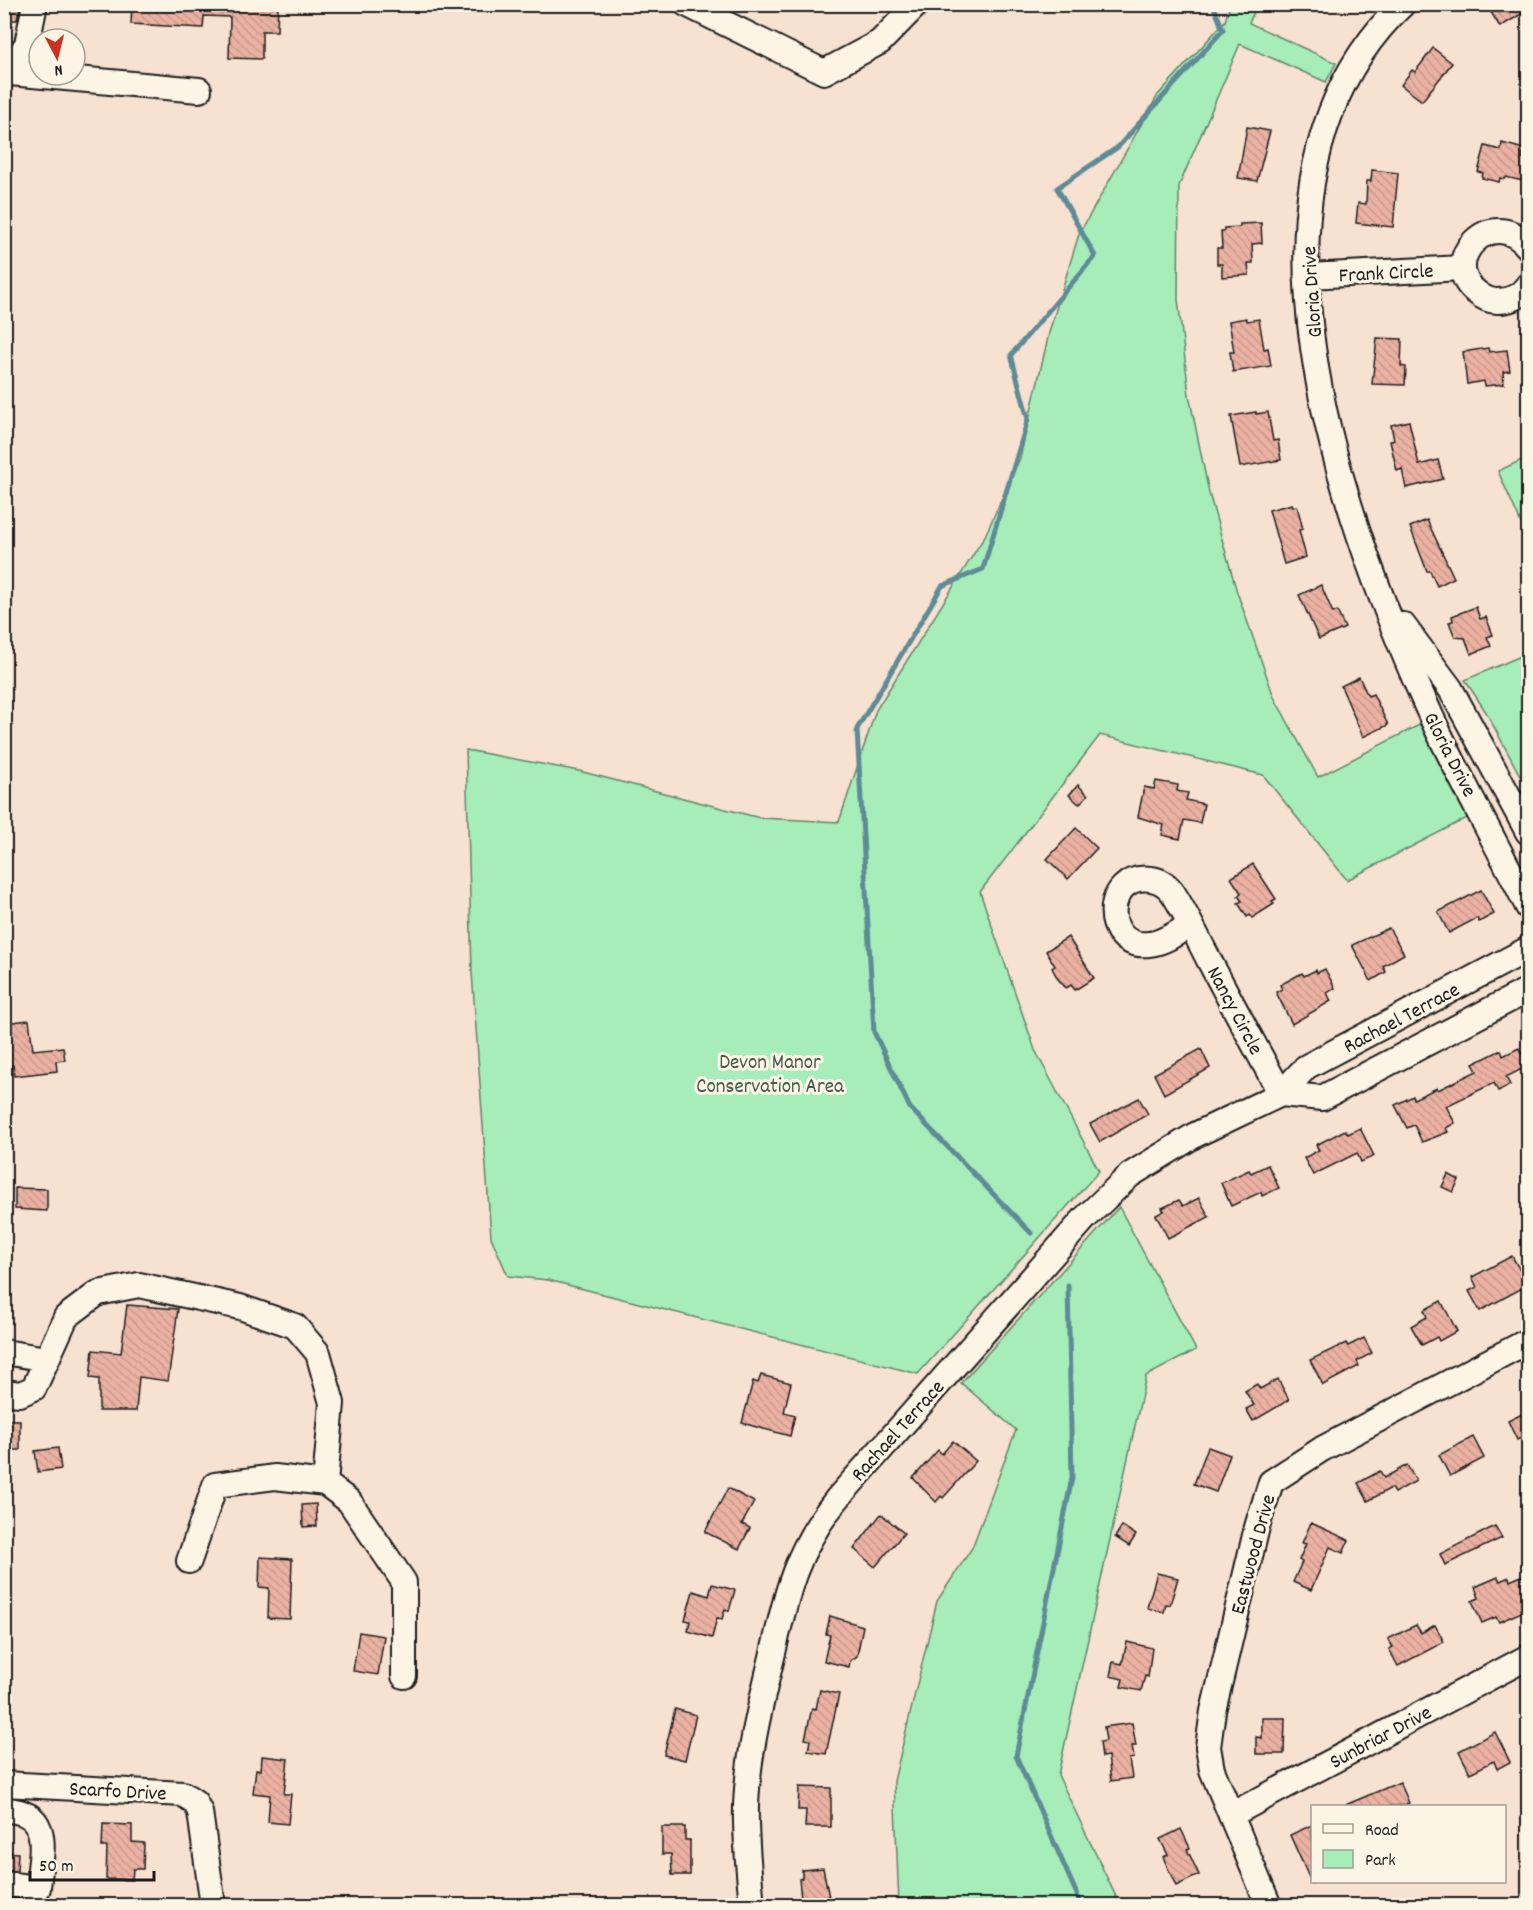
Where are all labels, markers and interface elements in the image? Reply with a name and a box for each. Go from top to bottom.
north arrow [27,27,87,87]
text: N [53,58,64,81]
street label: Gloria Drive [1296,245,1332,339]
street label: Frank Circle [1338,258,1434,292]
street label: Gloria Drive [1414,708,1483,803]
street label: Nancy Circle [1197,962,1269,1061]
street label: Rachael Terrace [1339,976,1466,1063]
park label: Devon Manor Conservation Area [696,1049,845,1103]
street label: Rachael Terrace [845,1374,953,1490]
street label: Eastwood Drive [1224,1491,1285,1618]
street label: Sunbriar Drive [1325,1699,1438,1778]
street label: Scarfo Drive [68,1775,167,1811]
legend [1311,1805,1506,1883]
text: Road [1365,1819,1399,1844]
scale bar [30,1844,154,1882]
text: Park [1365,1849,1396,1874]
text: 50 m [39,1855,74,1880]

